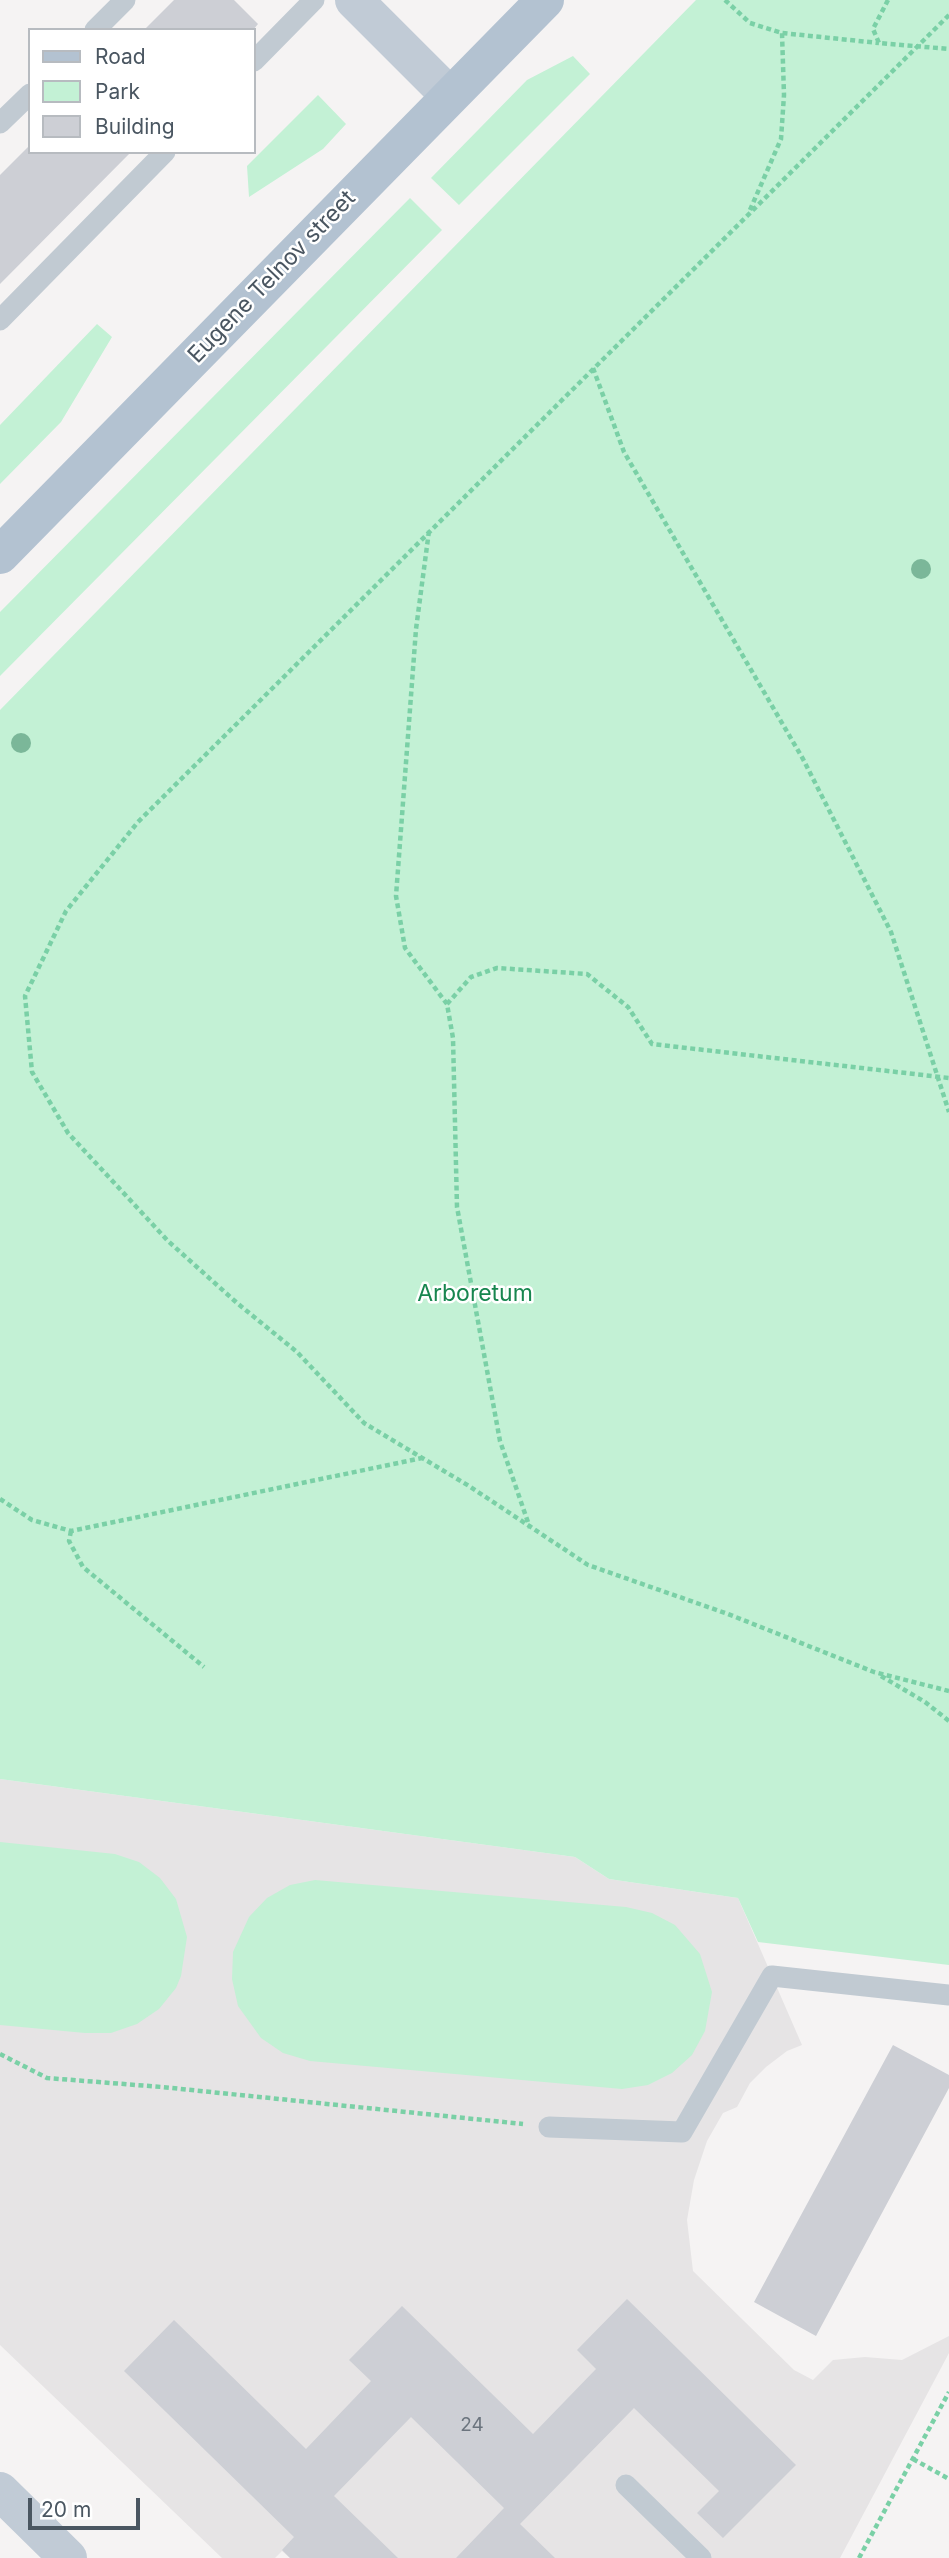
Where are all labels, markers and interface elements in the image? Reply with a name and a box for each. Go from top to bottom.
legend [28,28,256,154]
text: Road [95,44,146,69]
text: Park [95,79,140,104]
text: Building [95,114,175,139]
street label: Eugene Telnov street [183,185,361,369]
park label: Arboretum [417,1280,533,1308]
house number: 24 [460,2414,484,2436]
scale bar [32,2484,144,2528]
text: 20 m [41,2497,91,2522]

